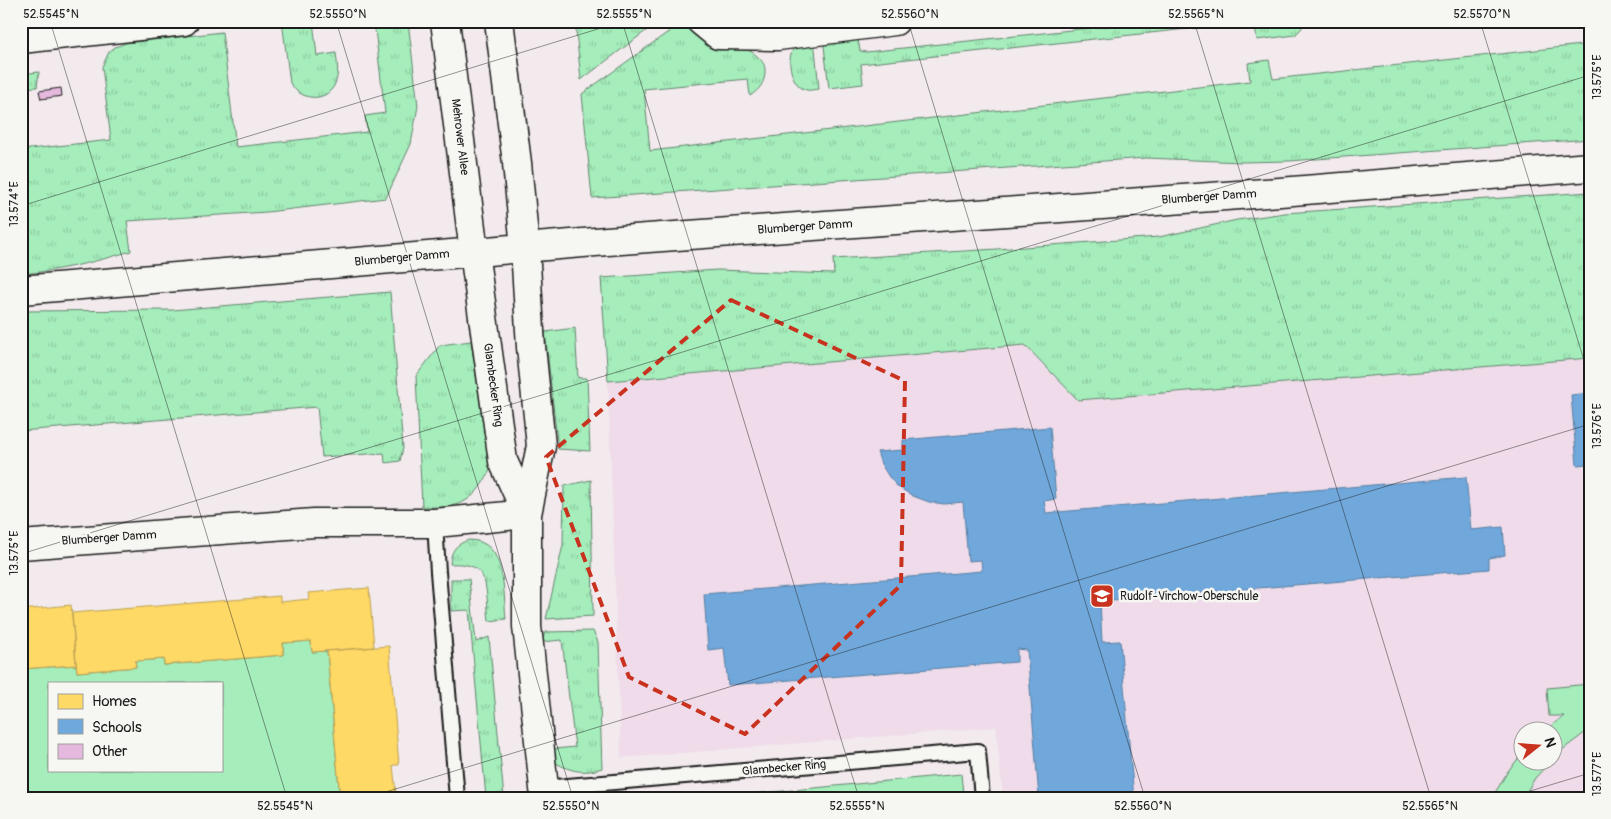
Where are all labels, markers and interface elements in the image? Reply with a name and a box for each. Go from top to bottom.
text: 52.5545°N [23,7,79,22]
text: 52.5550°N [310,7,366,22]
text: 52.5555°N [596,7,652,22]
text: 52.5560°N [881,7,939,22]
text: 52.5565°N [1168,7,1224,22]
text: 52.5570°N [1454,7,1510,22]
text: 13.575°E [1590,55,1605,99]
street label: Mehrower Allee [448,98,472,176]
text: 13.574°E [7,181,22,227]
street label: Blumberger Damm [1161,186,1257,208]
street label: Blumberger Damm [757,216,853,238]
street label: Blumberger Damm [354,246,450,270]
street label: Glambecker Ring [480,342,506,428]
text: 13.576°E [1590,403,1605,449]
street label: Blumberger Damm [61,527,157,549]
text: 13.575°E [7,531,22,575]
school or university icon: Rudolf-Virchow-Oberschule [1089,583,1115,609]
place label: Rudolf-Virchow-Oberschule [1120,589,1258,604]
legend [48,682,222,772]
text: Homes [92,692,137,711]
text: Schools [92,718,142,737]
north arrow [1514,722,1564,772]
text: N [1540,735,1559,749]
text: Other [92,742,128,761]
text: 13.577°E [1590,752,1605,796]
street label: Glambecker Ring [741,757,827,779]
text: 52.5545°N [257,799,313,814]
text: 52.5550°N [543,799,599,814]
text: 52.5555°N [829,799,885,814]
text: 52.5560°N [1114,799,1172,814]
text: 52.5565°N [1402,799,1458,814]

